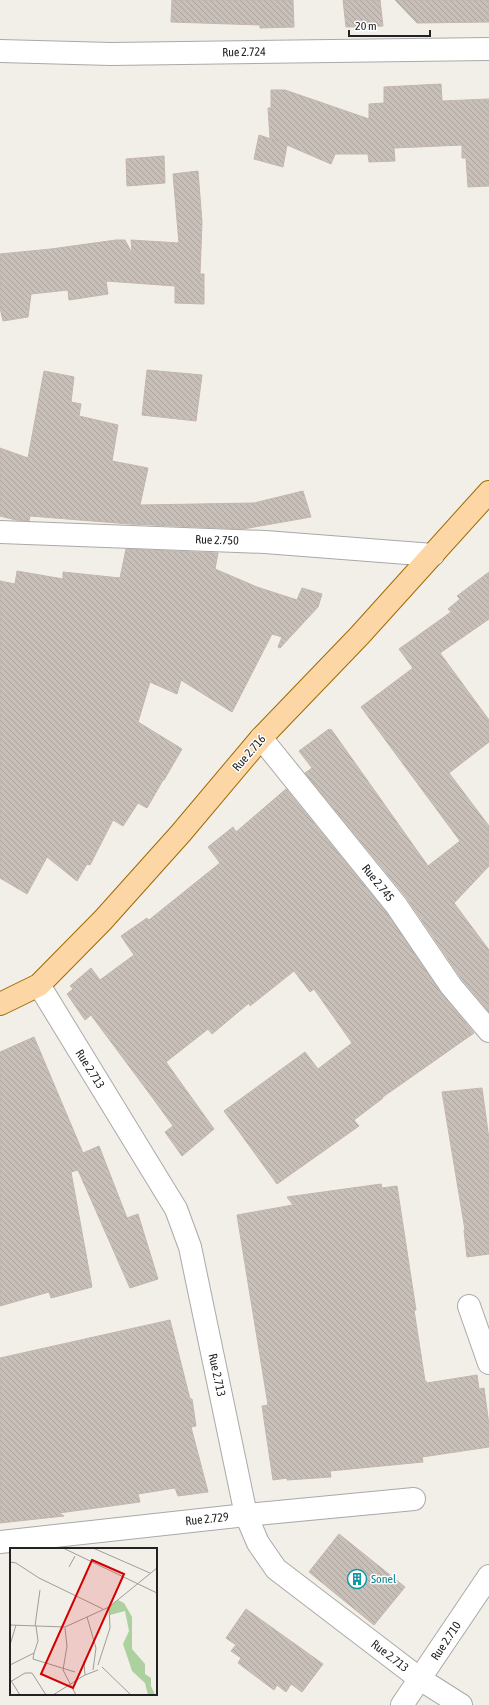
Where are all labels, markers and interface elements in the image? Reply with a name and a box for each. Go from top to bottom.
scale bar [349,12,430,38]
text: 20 m [355,19,377,33]
street label: Rue 2.724 [222,45,266,59]
street label: Rue 2.750 [195,532,239,548]
street label: Rue 2.716 [229,732,269,774]
street label: Rue 2.745 [359,862,397,904]
street label: Rue 2.713 [73,1047,107,1091]
street label: Rue 2.713 [206,1352,228,1398]
street label: Rue 2.729 [185,1510,230,1528]
inset map [10,1548,157,1695]
building icon: Sonel [346,1568,368,1590]
place label: Sonel [371,1572,397,1586]
street label: Rue 2.710 [428,1619,464,1663]
street label: Rue 2.713 [369,1637,411,1675]

